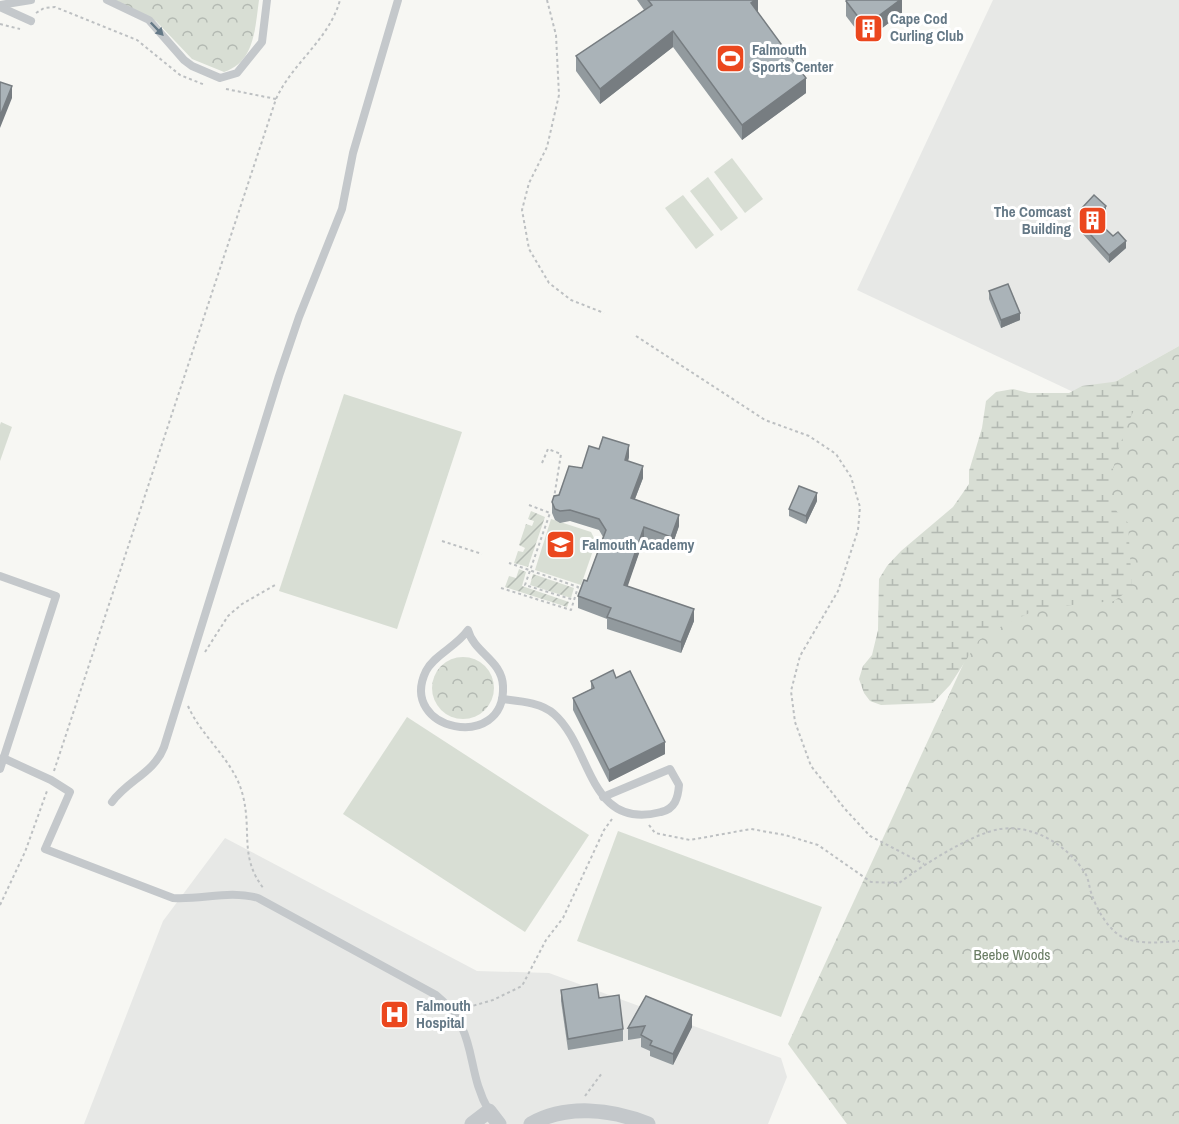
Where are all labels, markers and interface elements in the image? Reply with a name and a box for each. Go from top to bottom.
place label: Cape Cod Curling Club [890,8,964,46]
building icon: Cape Cod Curling Club [853,12,885,44]
one-way arrow [150,21,164,35]
place label: Falmouth Sports Center [752,39,834,77]
sports icon: Falmouth Sports Center [715,43,747,75]
place label: The Comcast Building [994,201,1071,239]
building icon: The Comcast Building [1076,205,1108,237]
school or university icon: Falmouth Academy [545,529,577,561]
place label: Falmouth Academy [582,534,695,555]
park label: Beebe Woods [973,944,1051,965]
place label: Falmouth Hospital [416,995,471,1033]
hospital icon: Falmouth Hospital [379,999,411,1031]

